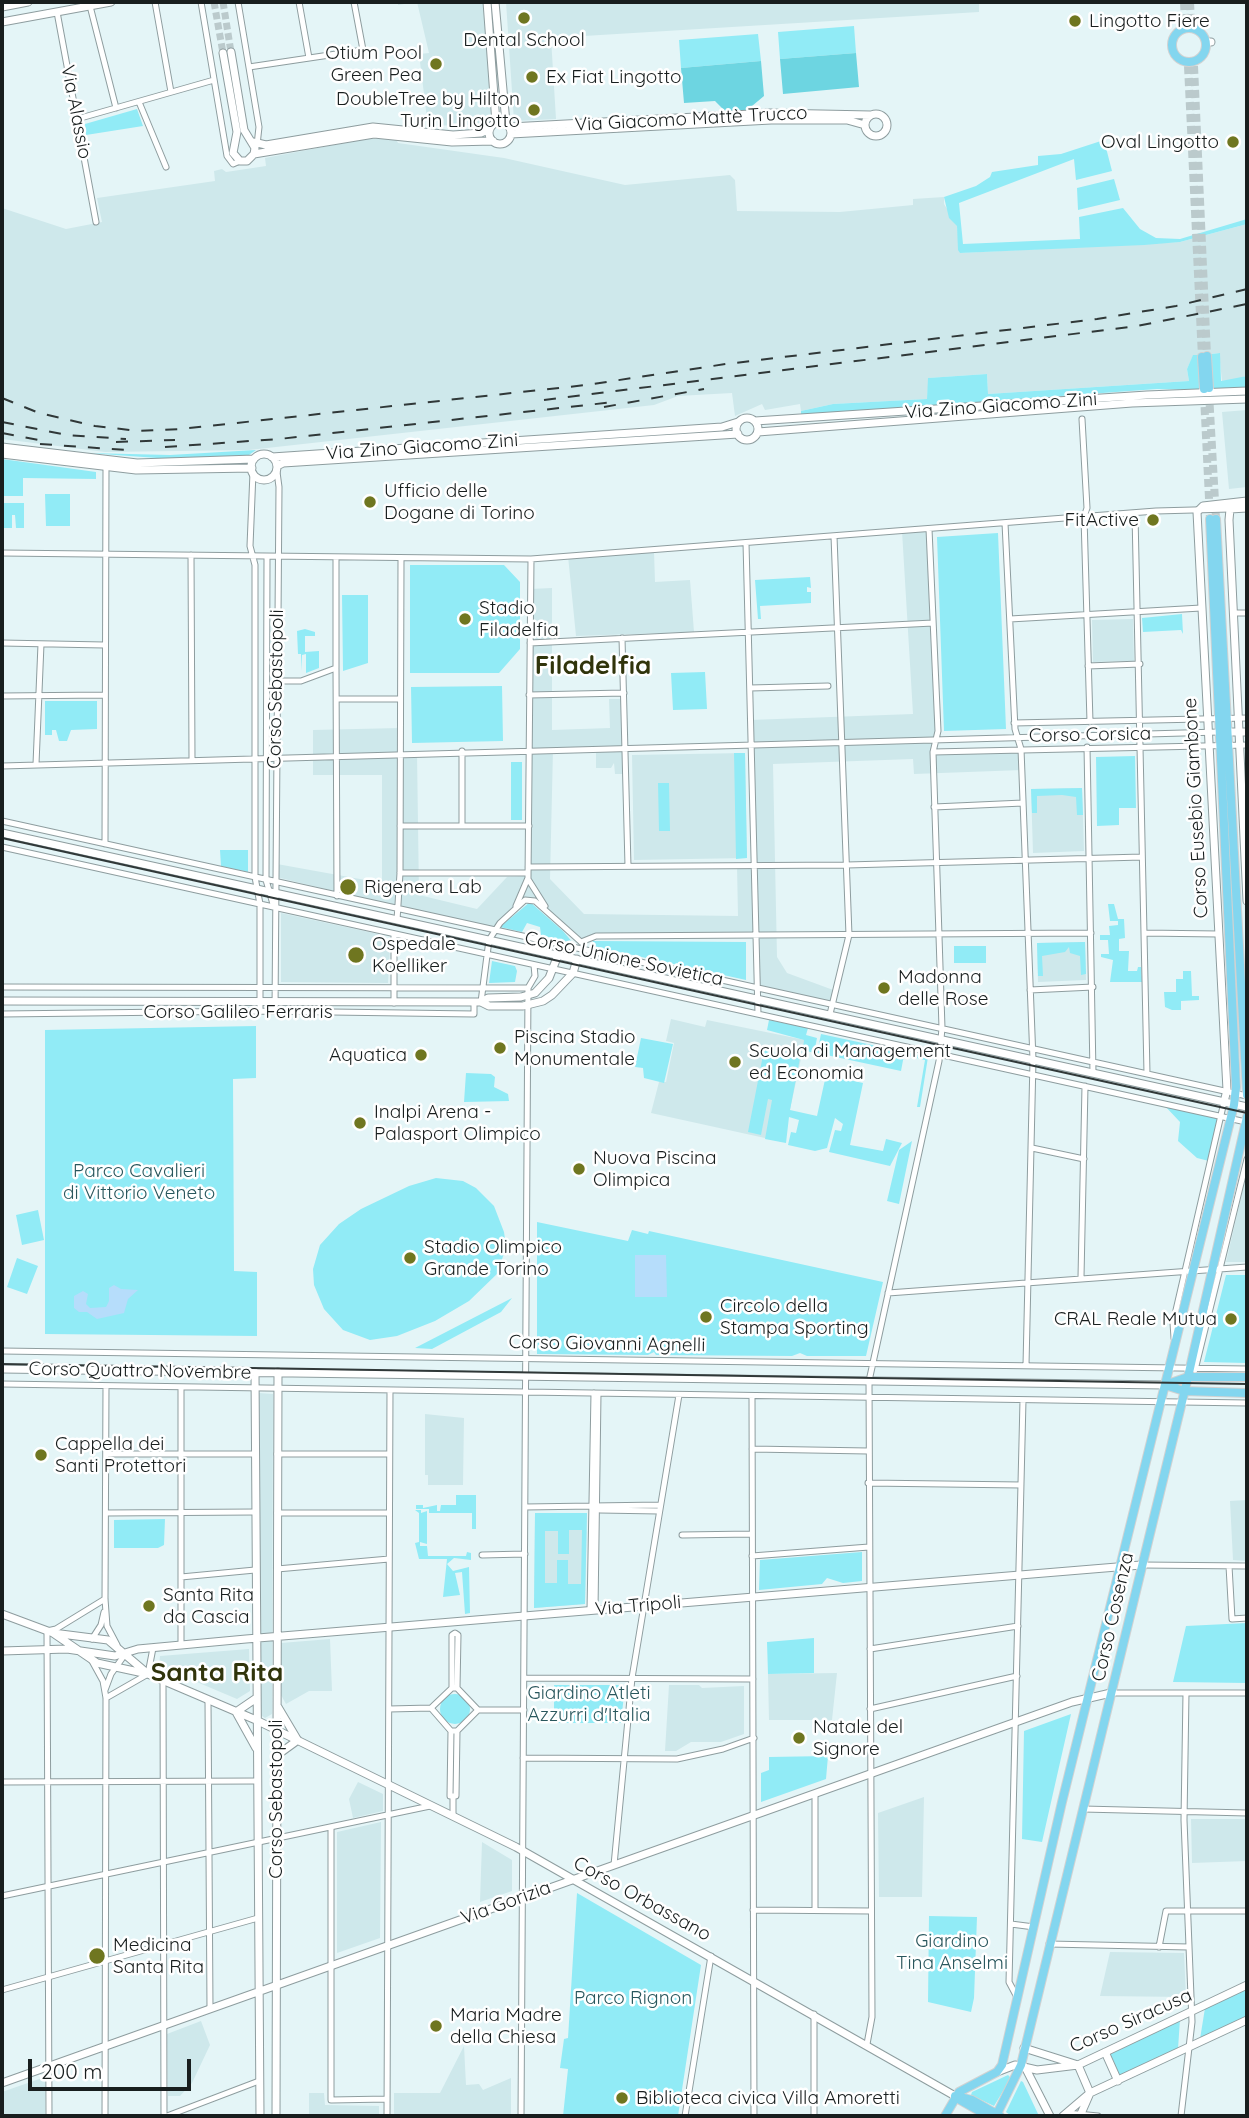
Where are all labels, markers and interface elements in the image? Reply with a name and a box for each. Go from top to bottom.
marker: Dental School [516,10,532,26]
place label: Lingotto Fiere [1089,10,1210,32]
marker: Lingotto Fiere [1067,13,1083,29]
place label: Dental School [463,29,585,51]
place label: Otium Pool Green Pea [325,42,422,86]
marker: Otium Pool Green Pea [428,56,444,72]
street label: Via Alassio [56,63,96,161]
place label: Ex Fiat Lingotto [546,66,682,88]
marker: Ex Fiat Lingotto [524,69,540,85]
place label: DoubleTree by Hilton Turin Lingotto [336,88,520,132]
marker: DoubleTree by Hilton Turin Lingotto [526,102,542,118]
street label: Via Giacomo Mattè Trucco [574,102,808,136]
place label: Oval Lingotto [1101,131,1219,153]
marker: Oval Lingotto [1225,134,1241,150]
street label: Via Zino Giacomo Zini [904,388,1098,424]
street label: Via Zino Giacomo Zini [325,429,519,465]
place label: Ufficio delle Dogane di Torino [384,480,535,524]
marker: Ufficio delle Dogane di Torino [362,494,378,510]
place label: FitActive [1064,509,1139,531]
marker: FitActive [1145,512,1161,528]
place label: Stadio Filadelfia [479,597,559,641]
street label: Corso Sebastopoli [263,609,289,769]
marker: Stadio Filadelfia [457,611,473,627]
district label: Filadelfia [535,650,651,682]
street label: Corso Eusebio Giambone [1179,697,1213,919]
street label: Corso Corsica [1029,723,1151,747]
place label: Rigenera Lab [364,876,482,898]
marker: Rigenera Lab [338,877,358,897]
street label: Corso Unione Sovietica [523,927,725,991]
place label: Ospedale Koelliker [372,933,456,977]
marker: Ospedale Koelliker [346,945,366,965]
place label: Madonna delle Rose [898,966,988,1010]
marker: Madonna delle Rose [876,980,892,996]
street label: Corso Galileo Ferraris [143,1001,333,1023]
place label: Piscina Stadio Monumentale [514,1026,636,1070]
marker: Piscina Stadio Monumentale [492,1040,508,1056]
place label: Scuola di Management ed Economia [749,1040,951,1084]
place label: Aquatica [329,1044,407,1066]
marker: Aquatica [413,1047,429,1063]
marker: Scuola di Management ed Economia [727,1054,743,1070]
place label: Inalpi Arena - Palasport Olimpico [374,1101,541,1145]
marker: Inalpi Arena - Palasport Olimpico [352,1115,368,1131]
place label: Nuova Piscina Olimpica [593,1147,716,1191]
park label: Parco Cavalieri di Vittorio Veneto [63,1160,215,1204]
marker: Nuova Piscina Olimpica [571,1161,587,1177]
place label: Stadio Olimpico Grande Torino [424,1236,562,1280]
marker: Stadio Olimpico Grande Torino [402,1250,418,1266]
place label: Circolo della Stampa Sporting [720,1295,869,1339]
place label: CRAL Reale Mutua [1054,1308,1217,1330]
marker: Circolo della Stampa Sporting [698,1309,714,1325]
marker: CRAL Reale Mutua [1223,1311,1239,1327]
street label: Corso Giovanni Agnelli [508,1331,706,1357]
street label: Corso Quattro Novembre [28,1358,252,1384]
place label: Cappella dei Santi Protettori [55,1433,186,1477]
marker: Cappella dei Santi Protettori [33,1447,49,1463]
street label: Corso Cosenza [1087,1550,1139,1684]
place label: Santa Rita da Cascia [163,1584,254,1628]
street label: Via Tripoli [594,1591,682,1621]
marker: Santa Rita da Cascia [141,1598,157,1614]
district label: Santa Rita [151,1657,283,1689]
park label: Giardino Atleti Azzurri d'Italia [527,1682,651,1726]
place label: Natale del Signore [813,1716,903,1760]
street label: Corso Sebastopoli [265,1719,287,1879]
marker: Natale del Signore [791,1730,807,1746]
street label: Corso Orbassano [569,1852,715,1946]
street label: Via Gorizia [458,1876,554,1930]
park label: Giardino Tina Anselmi [896,1930,1008,1974]
place label: Medicina Santa Rita [113,1934,204,1978]
marker: Medicina Santa Rita [87,1946,107,1966]
street label: Corso Siracusa [1066,1984,1196,2058]
park label: Parco Rignon [574,1987,692,2009]
place label: Maria Madre della Chiesa [450,2004,562,2048]
marker: Maria Madre della Chiesa [428,2018,444,2034]
scale bar [32,2044,194,2088]
text: 200 m [41,2058,103,2084]
place label: Biblioteca civica Villa Amoretti [636,2087,900,2109]
marker: Biblioteca civica Villa Amoretti [614,2090,630,2106]

